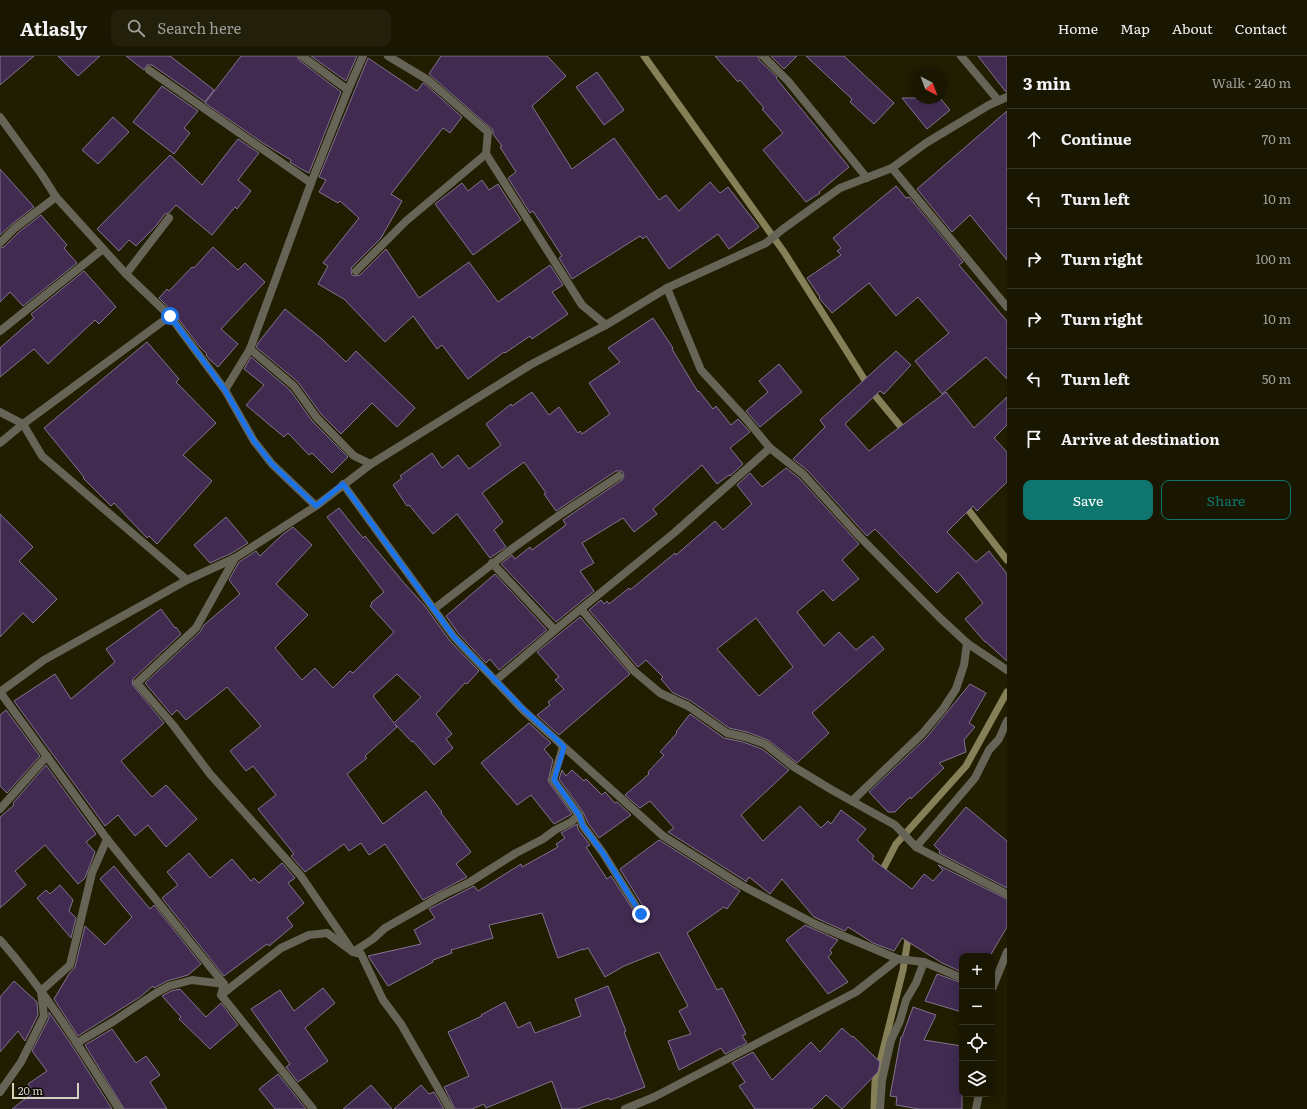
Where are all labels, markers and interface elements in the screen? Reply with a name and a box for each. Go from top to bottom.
search box [111,10,391,46]
text: Atlasly [20,14,87,42]
text: Search here [157,16,241,39]
icon: search [125,17,147,39]
text: Home [1058,18,1098,38]
text: Map [1120,18,1150,38]
text: About [1172,18,1213,38]
text: Contact [1235,18,1287,38]
north arrow [911,68,947,104]
text: 3 min [1023,70,1071,95]
text: Walk · 240 m [1212,73,1291,92]
text: Continue [1061,127,1131,150]
icon: ahead [1023,128,1045,150]
text: 70 m [1262,129,1291,148]
text: Turn left [1061,187,1130,210]
icon: left [1023,188,1045,210]
text: 10 m [1263,189,1291,208]
text: Turn right [1061,247,1143,270]
icon: right [1023,248,1045,270]
text: 100 m [1255,249,1291,268]
route start [161,307,179,325]
text: Turn right [1061,307,1143,330]
icon: right [1023,308,1045,330]
text: 10 m [1263,309,1291,328]
text: Turn left [1061,367,1130,390]
icon: left [1023,368,1045,390]
text: 50 m [1262,369,1291,388]
text: Arrive at destination [1061,427,1220,450]
icon: arrive [1023,428,1045,450]
button: Save [1023,480,1153,520]
button: Share [1161,480,1291,520]
route end [632,905,650,923]
map controls [959,953,995,1097]
button: + [959,953,995,989]
button: − [959,989,995,1025]
button: locate [959,1025,995,1061]
button: layers [959,1061,995,1097]
scale bar [12,1081,79,1100]
text: 20 m [18,1082,43,1098]

